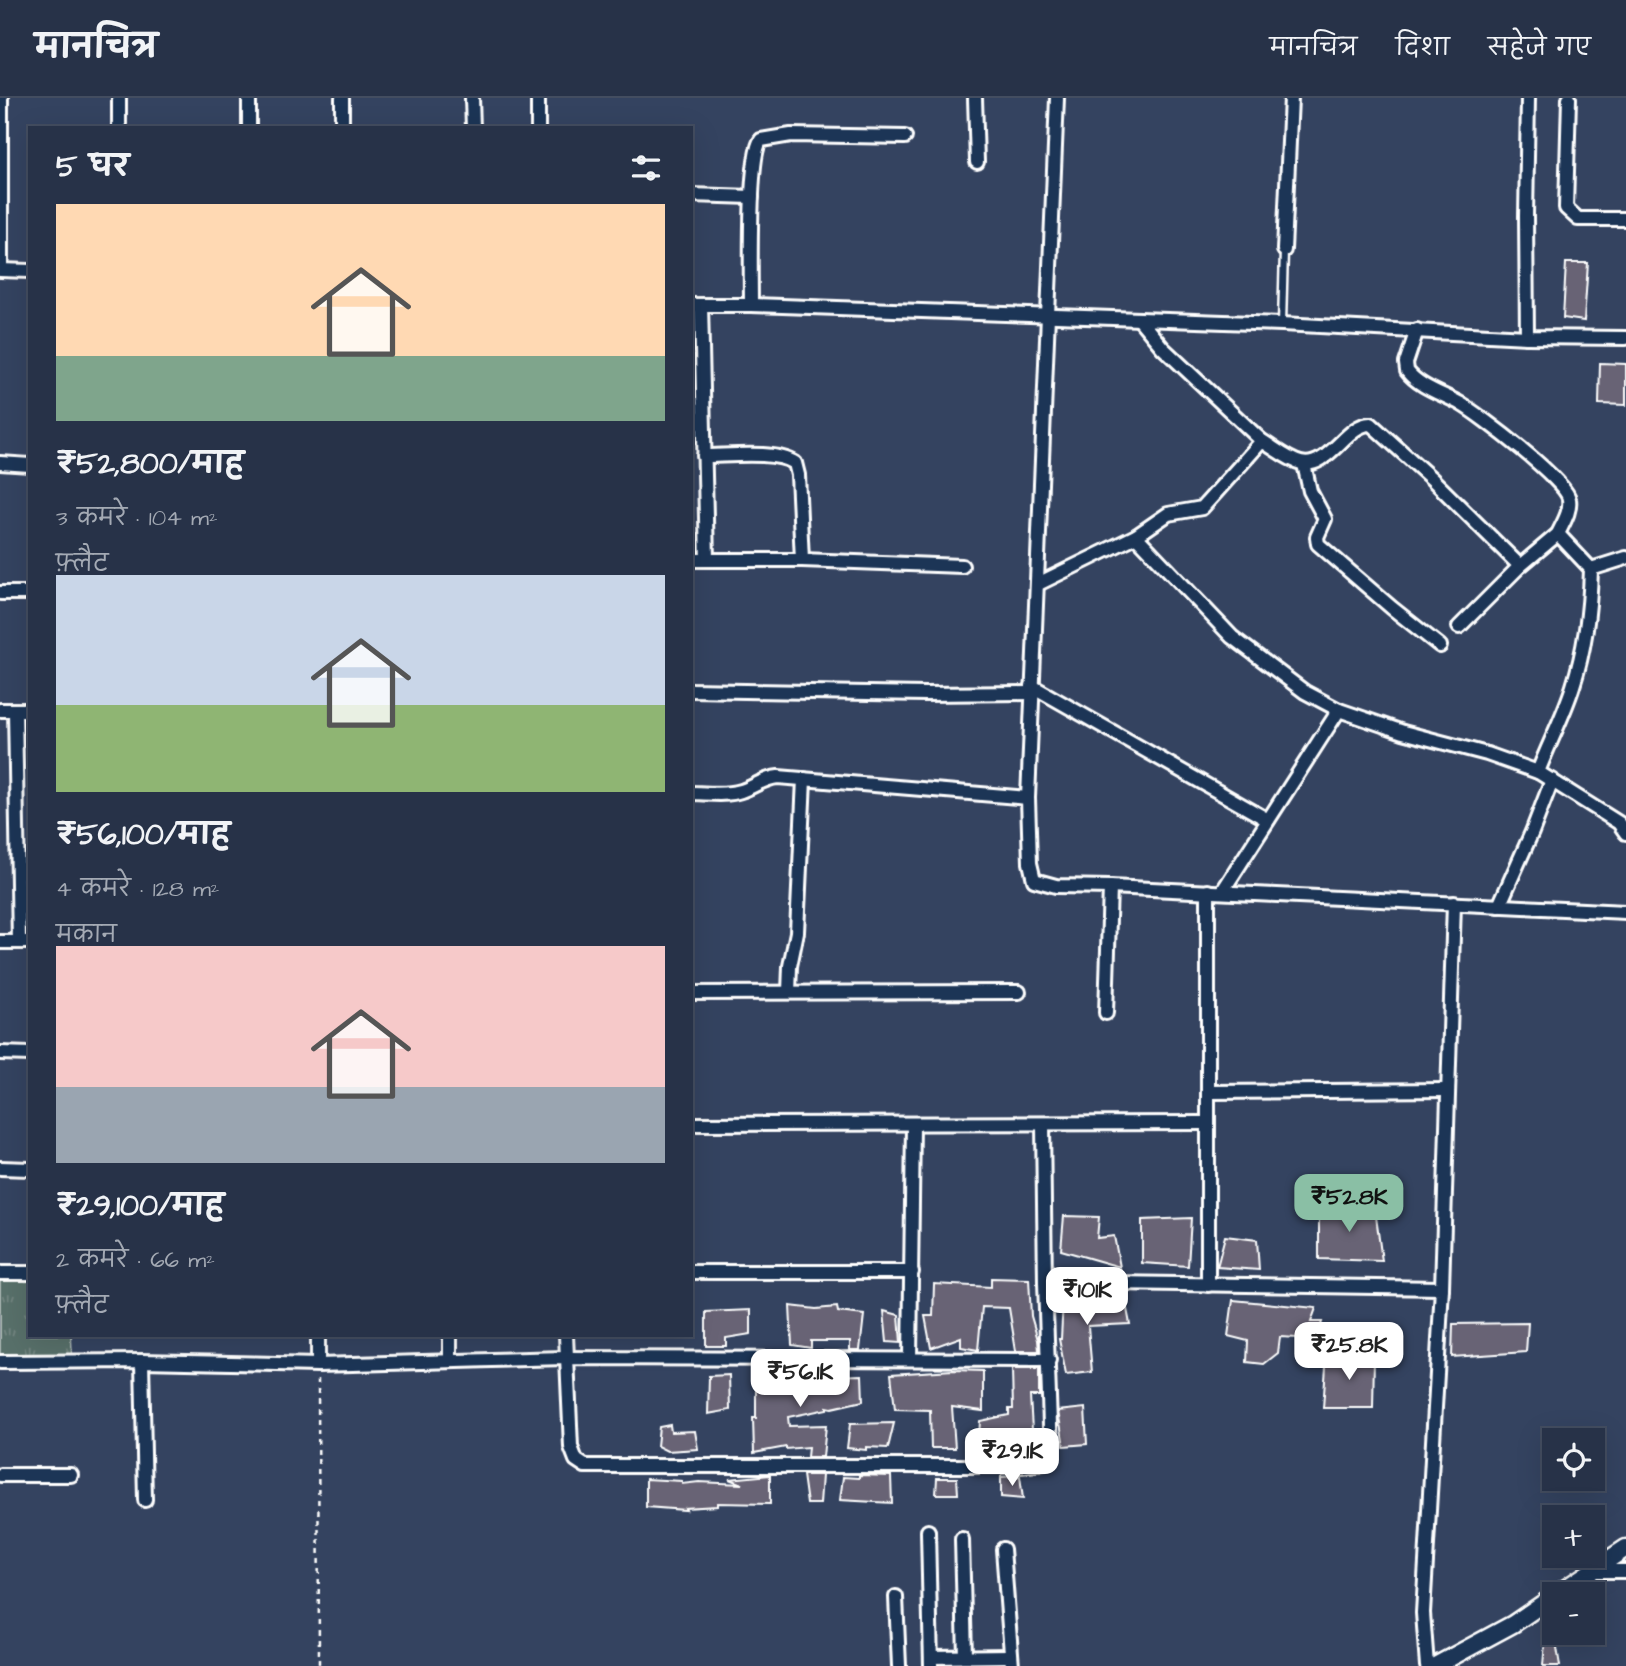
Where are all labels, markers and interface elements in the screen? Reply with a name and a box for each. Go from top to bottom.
text: मानचित्र [35,24,158,70]
text: मानचित्र [1269,31,1357,65]
text: दिशा [1395,31,1450,65]
text: सहेजे गए [1488,31,1591,65]
text: 5 घर [56,146,129,188]
icon: filters [627,149,665,187]
icon: home [298,249,424,375]
text: ₹52,800/माह [56,443,244,485]
text: 3 कमरे · 104 m² [56,502,218,534]
text: फ़्लैट [56,548,108,580]
icon: home [298,620,424,746]
text: ₹56,100/माह [56,814,230,856]
text: 4 कमरे · 128 m² [56,873,219,905]
text: मकान [56,919,117,951]
icon: home [298,991,424,1117]
pin: ₹52.8K [1292,1174,1406,1234]
text: ₹52.8K [1310,1181,1388,1213]
text: ₹29,100/माह [56,1185,224,1227]
text: 2 कमरे · 66 m² [56,1244,215,1276]
pin: ₹101K [1038,1268,1136,1327]
text: ₹101K [1062,1274,1112,1306]
text: फ़्लैट [56,1290,108,1322]
pin: ₹25.8K [1292,1322,1406,1382]
text: ₹25.8K [1310,1329,1388,1361]
pin: ₹56.1K [743,1350,857,1409]
text: ₹56.1K [767,1356,833,1388]
pin: ₹29.1K [955,1428,1069,1488]
map controls [1542,1428,1605,1645]
button: locate [1542,1428,1605,1491]
text: ₹29.1K [981,1435,1043,1467]
button: + [1542,1505,1605,1568]
button: − [1542,1582,1605,1645]

